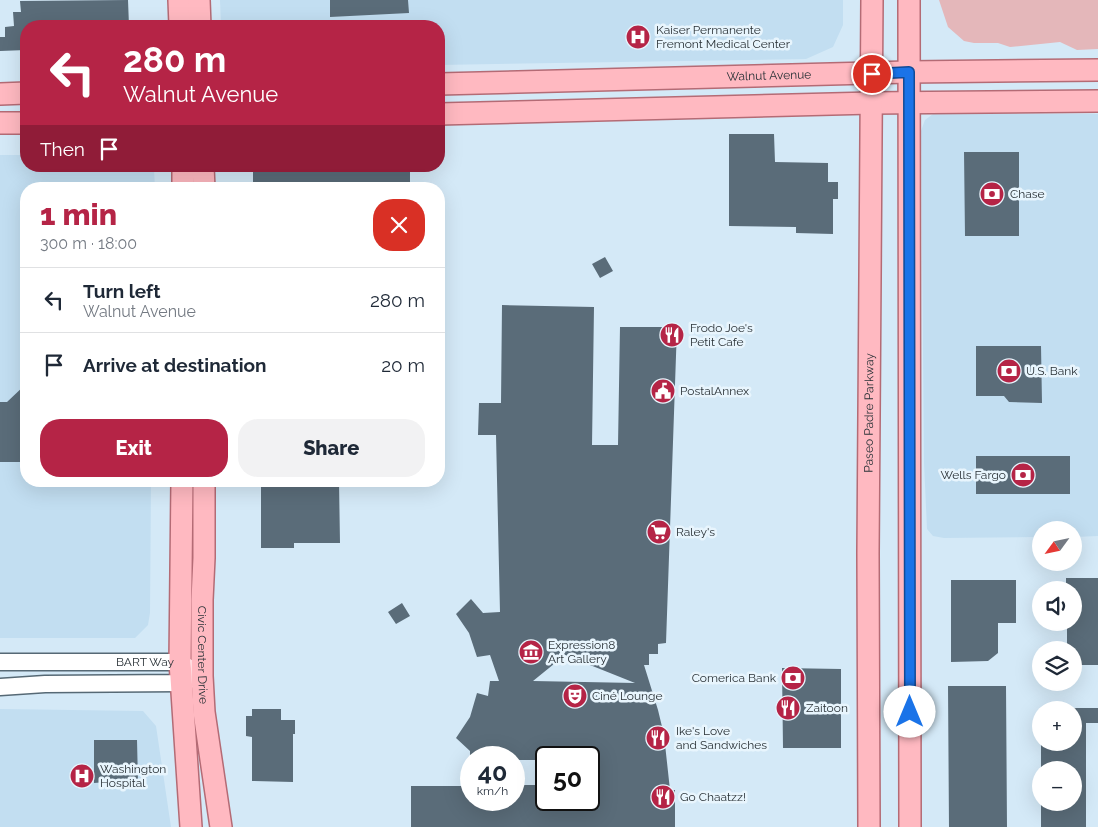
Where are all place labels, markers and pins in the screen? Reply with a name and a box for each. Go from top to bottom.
place label: Kaiser Permanente Fremont Medical Center [656,23,791,51]
hospital icon: Kaiser Permanente Fremont Medical Center [625,24,651,50]
pin [851,53,893,95]
bank icon: Chase [979,181,1005,207]
place label: Chase [1010,187,1045,201]
place label: Frodo Joe's Petit Cafe [690,321,753,349]
restaurant icon: Frodo Joe's Petit Cafe [659,322,685,348]
bank icon: U.S. Bank [996,358,1022,384]
place label: U.S. Bank [1026,364,1078,378]
public building icon: PostalAnnex [650,378,676,404]
place label: PostalAnnex [680,384,749,398]
bank icon: Wells Fargo [1010,462,1036,488]
place label: Wells Fargo [940,468,1006,482]
supermarket icon: Raley's [646,519,672,545]
place label: Raley's [676,525,715,539]
place label: Expression8 Art Gallery [548,638,615,666]
museum icon: Expression8 Art Gallery [518,639,544,665]
bank icon: Comerica Bank [780,665,806,691]
place label: Comerica Bank [692,671,777,685]
theatre icon: Ciné Lounge [562,683,588,709]
place label: Ciné Lounge [592,689,663,703]
restaurant icon: Zaitoon [775,695,801,721]
place label: Zaitoon [806,701,848,715]
place label: Ike's Love and Sandwiches [676,724,767,752]
restaurant icon: Ike's Love and Sandwiches [645,725,671,751]
place label: Washington Hospital [100,762,166,790]
hospital icon: Washington Hospital [69,763,95,789]
restaurant icon: Go Chaatzz! [650,784,676,810]
place label: Go Chaatzz! [680,790,746,804]

